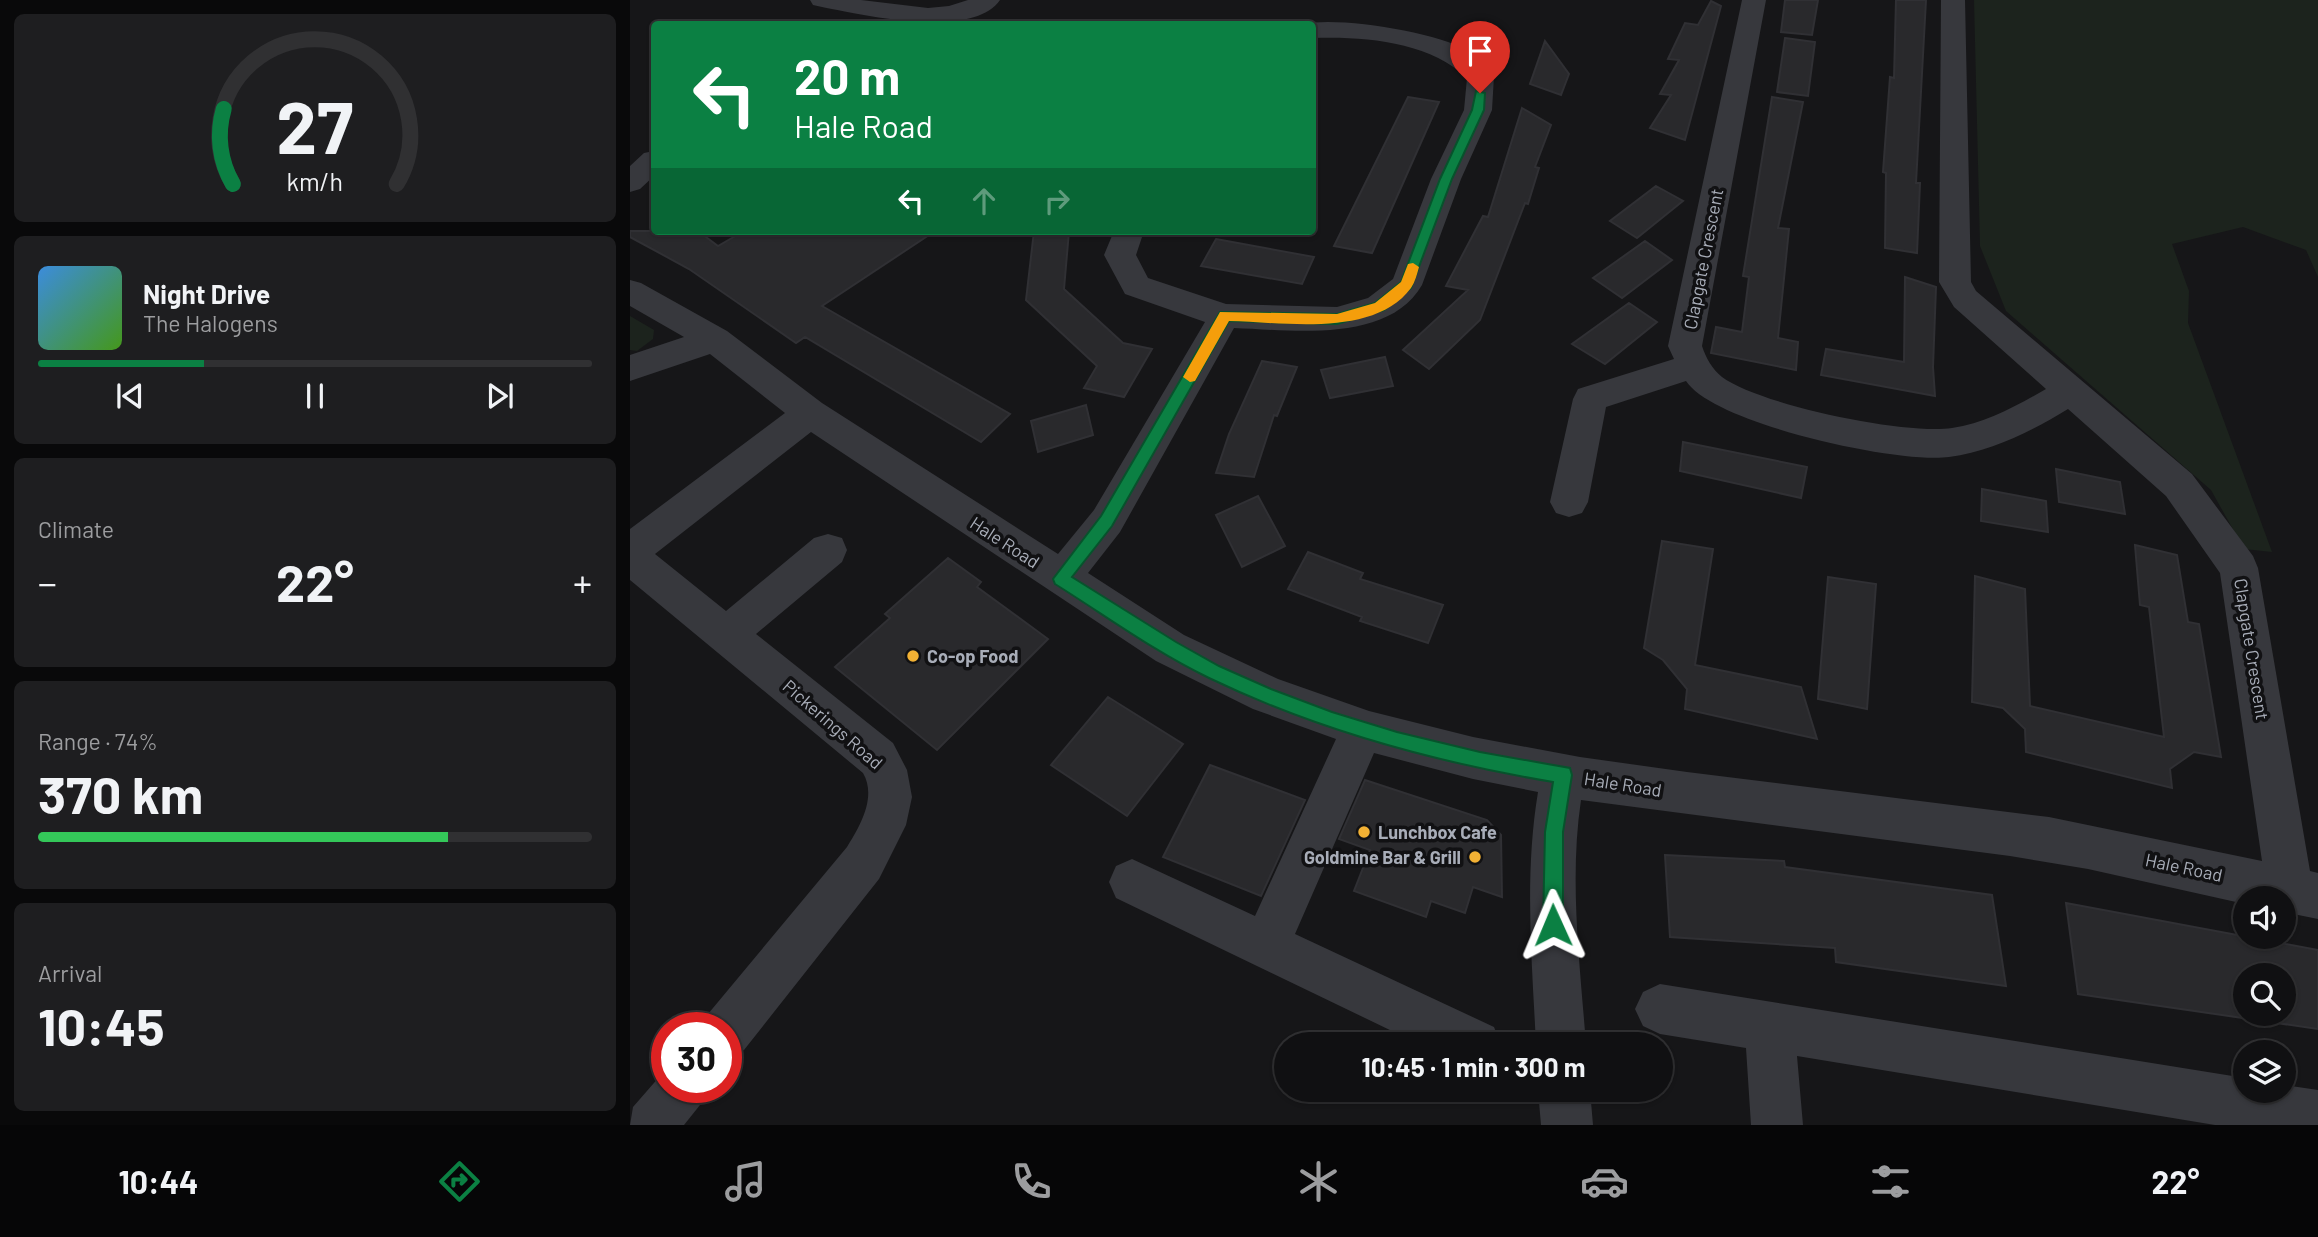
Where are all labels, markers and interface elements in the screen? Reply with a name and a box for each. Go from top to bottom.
pin [1450,21,1510,93]
icon: arrive [1461,32,1499,70]
text: 20 m [794,46,900,105]
icon: left [679,49,770,140]
text: 27 [277,81,353,169]
text: Hale Road [794,106,933,144]
text: km/h [287,166,343,196]
icon: left [892,182,930,220]
icon: ahead [965,182,1003,220]
icon: right [1038,182,1076,220]
street label: Clapgate Crescent [1679,187,1727,331]
text: Night Drive [143,278,270,309]
text: The Halogens [143,309,278,337]
icon: previous [111,377,149,415]
icon: pause [296,377,334,415]
icon: next [481,377,519,415]
street label: Hale Road [966,512,1044,572]
text: Climate [38,515,114,543]
text: 22° [276,550,354,612]
text: − [38,559,57,605]
text: + [573,559,592,605]
street label: Clapgate Crescent [2230,577,2274,721]
place label: Co-op Food [927,645,1018,667]
marker: Co-op Food [905,648,921,664]
street label: Pickerings Road [779,675,887,773]
text: Range · 74% [38,727,158,755]
text: 370 km [38,762,203,824]
street label: Hale Road [1583,767,1663,801]
place label: Lunchbox Cafe [1378,821,1497,843]
marker: Lunchbox Cafe [1356,824,1372,840]
place label: Goldmine Bar & Grill [1304,846,1461,868]
street label: Hale Road [2144,848,2224,886]
marker: Goldmine Bar & Grill [1467,849,1483,865]
map controls [2233,886,2296,1103]
button: sound [2233,886,2296,949]
position arrow [1516,888,1590,962]
text: Arrival [38,959,102,987]
button: search [2233,963,2296,1026]
text: 10:45 [38,994,164,1056]
speed limit sign: 30 [651,1012,742,1103]
button: layers [2233,1040,2296,1103]
text: 10:45 · 1 min · 300 m [1362,1051,1585,1082]
icon: directions [435,1157,484,1206]
icon: music [721,1157,770,1206]
icon: phone [1007,1157,1056,1206]
icon: climate [1294,1157,1343,1206]
icon: car [1580,1157,1629,1206]
icon: filters [1866,1157,1915,1206]
text: 10:44 [119,1162,198,1200]
text: 22° [2152,1162,2199,1200]

